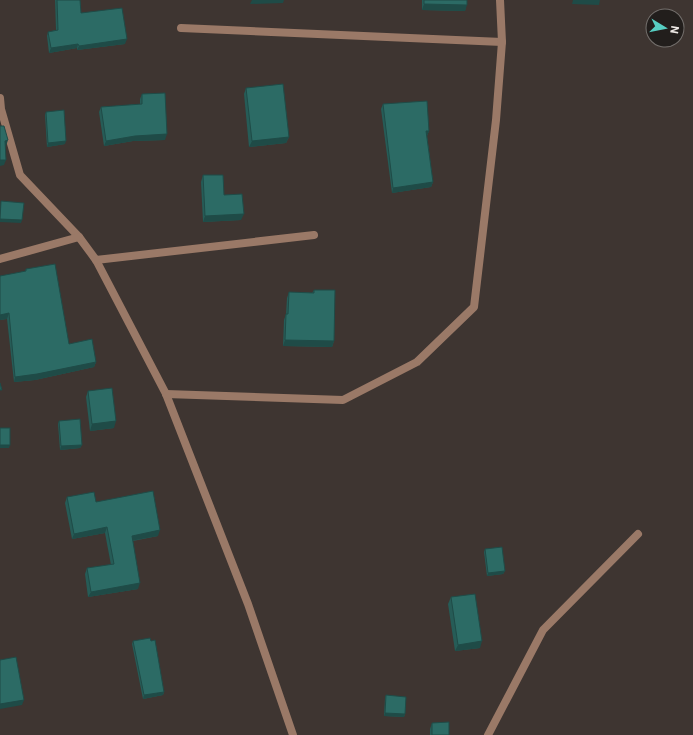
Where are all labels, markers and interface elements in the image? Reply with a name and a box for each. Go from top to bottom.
north arrow [645,8,685,48]
text: N [667,25,681,35]

